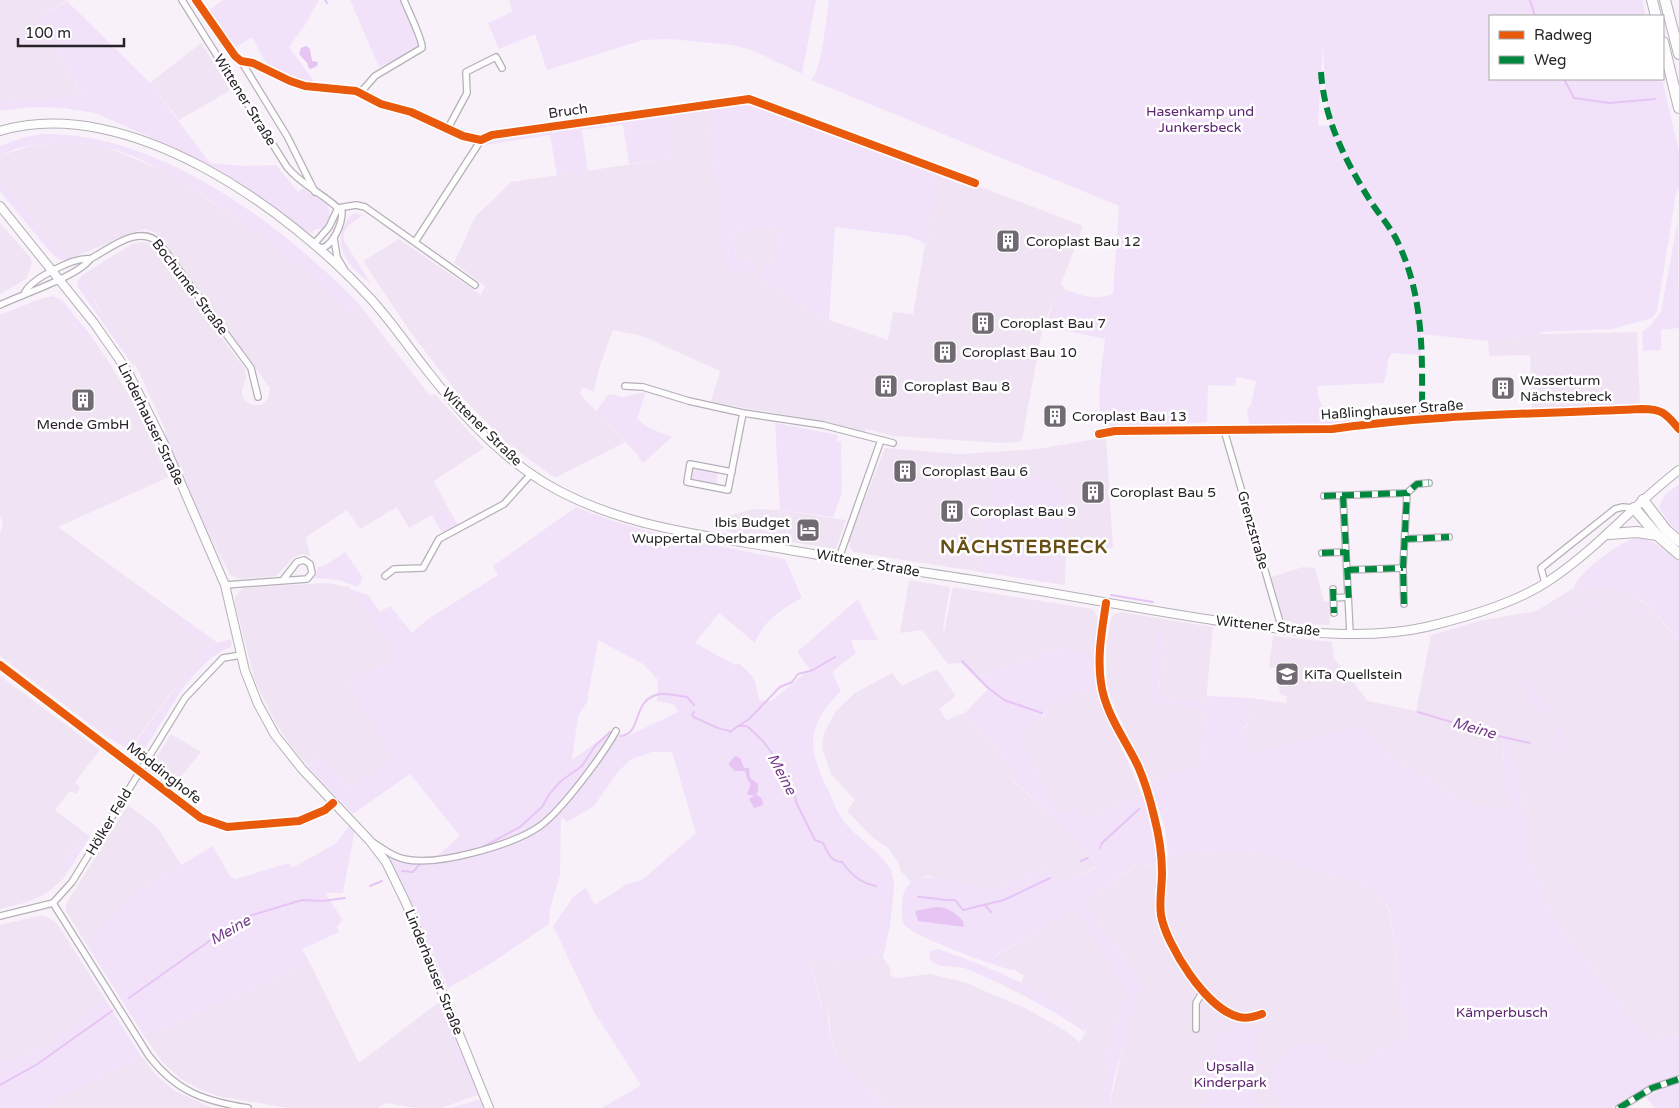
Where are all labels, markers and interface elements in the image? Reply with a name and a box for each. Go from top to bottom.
scale bar [18,15,124,47]
legend [1489,15,1664,80]
text: 100 m [25,24,71,42]
text: Radweg [1534,26,1592,44]
street label: Wittener Straße [210,51,280,149]
text: Weg [1534,51,1566,69]
street label: Bruch [547,100,589,122]
park label: Hasenkamp und Junkersbeck [1146,103,1254,136]
building icon: Coroplast Bau 12 [995,228,1021,254]
place label: Coroplast Bau 12 [1026,233,1141,250]
street label: Bochumer Straße [148,236,232,338]
building icon: Coroplast Bau 7 [970,310,996,336]
place label: Coroplast Bau 7 [1000,315,1106,332]
building icon: Coroplast Bau 10 [932,339,958,365]
place label: Coroplast Bau 10 [962,344,1077,361]
street label: Linderhauser Straße [114,360,188,488]
place label: Wasserturm Nächstebreck [1520,372,1612,405]
building icon: Coroplast Bau 8 [873,373,899,399]
building icon: Wasserturm Nächstebreck [1490,375,1516,401]
place label: Coroplast Bau 8 [904,378,1010,395]
street label: Wittener Straße [438,384,526,470]
building icon: Mende GmbH [70,387,96,413]
street label: Haßlinghauser Straße [1320,397,1464,423]
building icon: Coroplast Bau 13 [1042,403,1068,429]
place label: Coroplast Bau 13 [1072,408,1187,425]
place label: Mende GmbH [37,416,129,433]
building icon: Coroplast Bau 6 [892,458,918,484]
place label: Coroplast Bau 6 [922,463,1028,480]
building icon: Coroplast Bau 5 [1080,479,1106,505]
place label: Coroplast Bau 5 [1110,484,1216,501]
street label: Grenzstraße [1234,489,1272,571]
building icon: Coroplast Bau 9 [939,498,965,524]
place label: Coroplast Bau 9 [970,503,1076,520]
place label: Ibis Budget Wuppertal Oberbarmen [632,514,791,547]
hotel icon: Ibis Budget Wuppertal Oberbarmen [795,517,821,543]
district label: NÄCHSTEBRECK [940,536,1108,558]
street label: Wittener Straße [815,546,921,580]
street label: Wittener Straße [1215,612,1321,640]
school or university icon: KiTa Quellstein [1274,661,1300,687]
place label: KiTa Quellstein [1304,666,1402,683]
water label: Meine [1450,713,1499,743]
street label: Möddinghofe [123,739,205,808]
water label: Meine [764,750,801,799]
street label: Hölker Feld [82,785,136,859]
street label: Linderhauser Straße [401,907,467,1037]
water label: Meine [206,910,255,949]
park label: Kämperbusch [1456,1004,1548,1021]
park label: Upsalla Kinderpark [1193,1058,1267,1091]

